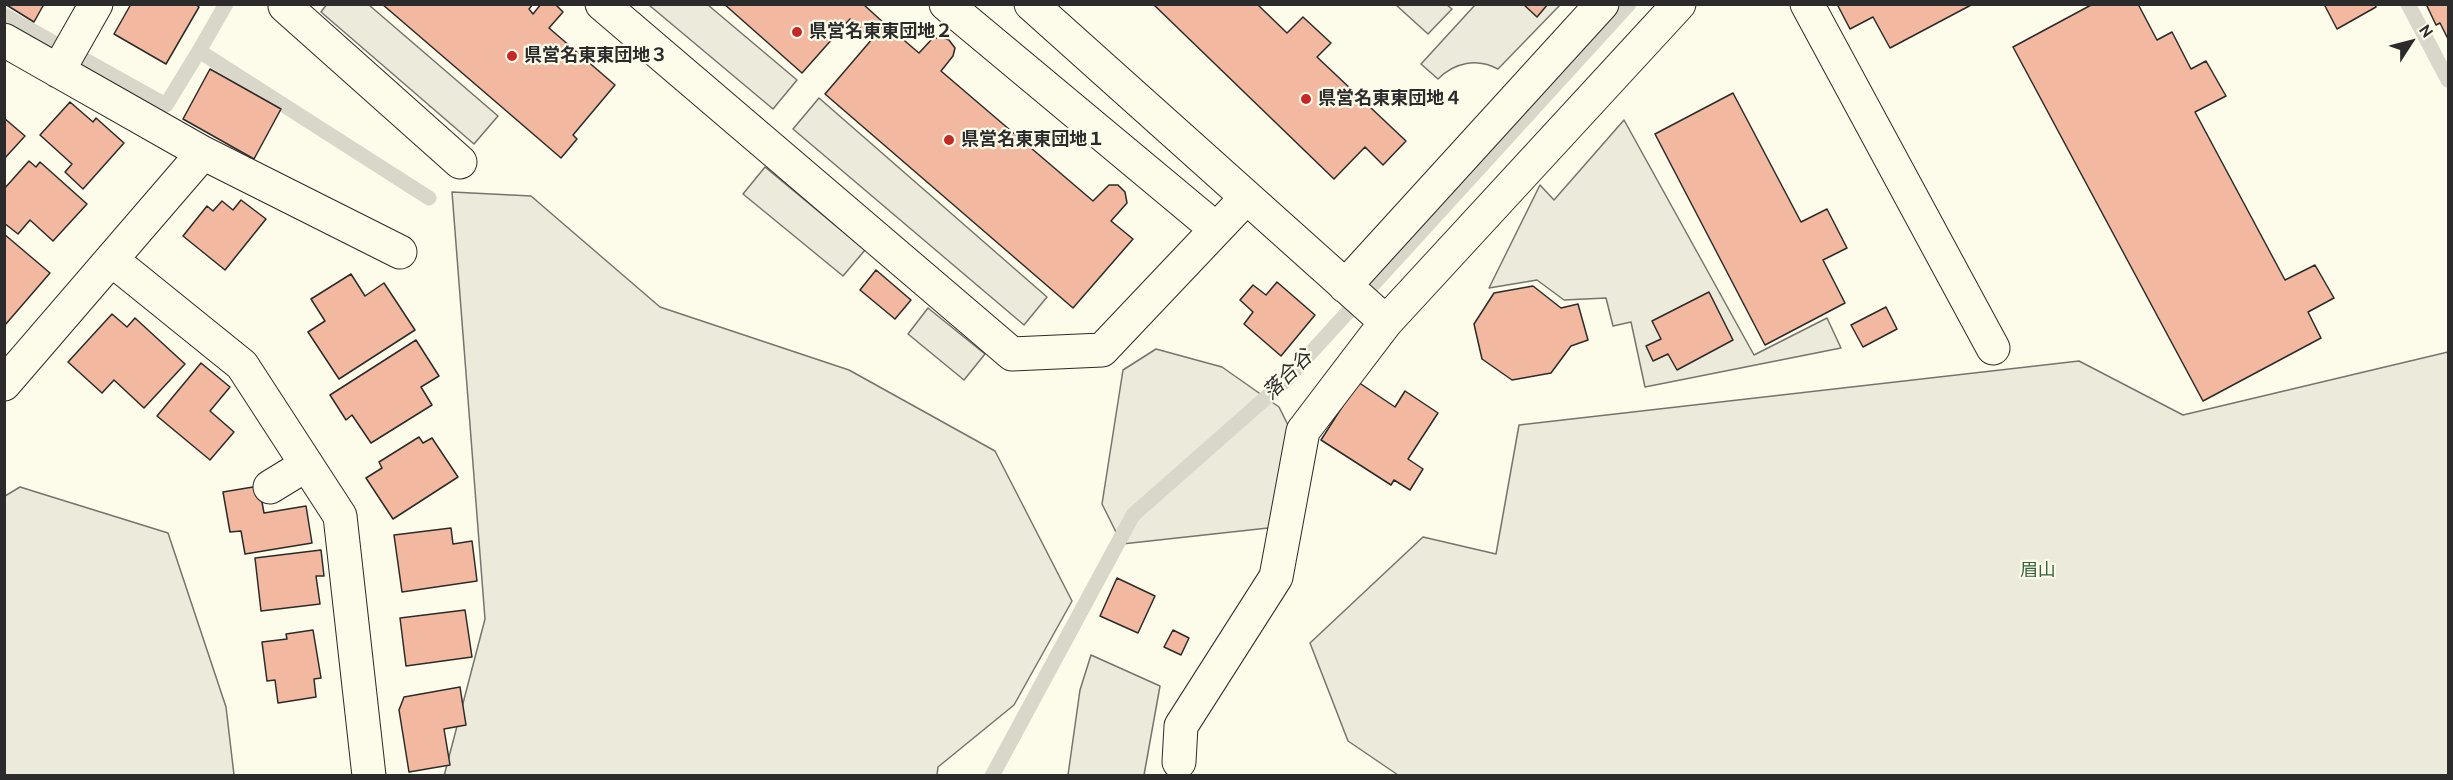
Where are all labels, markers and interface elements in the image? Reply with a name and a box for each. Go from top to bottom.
north arrow [2381,12,2441,72]
place label: 県営名東東団地２ [809,21,953,43]
text: N [2415,21,2437,41]
marker: 県営名東東団地２ [790,25,804,39]
place label: 県営名東東団地３ [524,45,668,67]
marker: 県営名東東団地３ [505,49,519,63]
place label: 県営名東東団地４ [1318,88,1462,110]
marker: 県営名東東団地４ [1299,92,1313,106]
place label: 県営名東東団地１ [961,129,1105,151]
marker: 県営名東東団地１ [942,133,956,147]
water label: 落合谷 [1258,345,1318,405]
park label: 眉山 [2020,560,2056,582]

